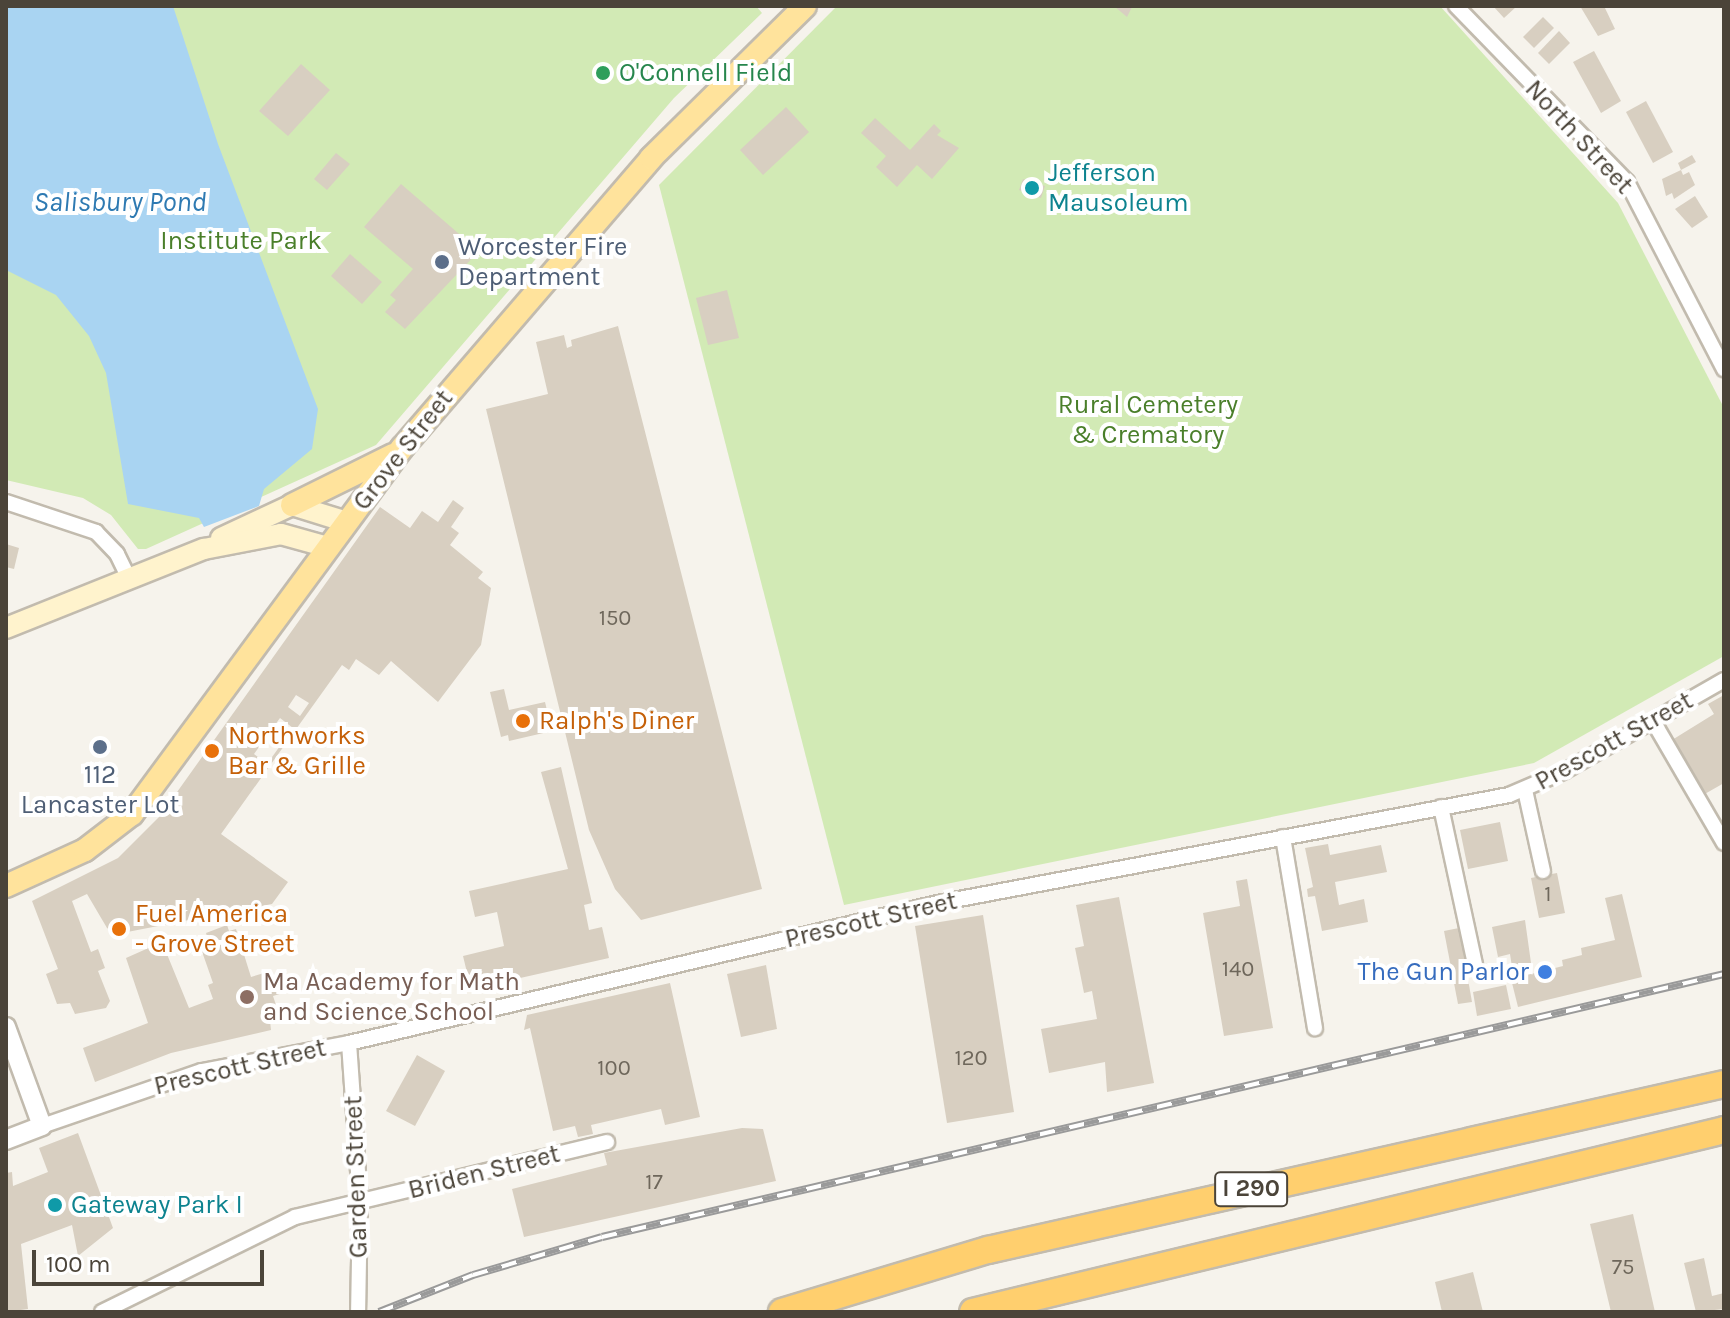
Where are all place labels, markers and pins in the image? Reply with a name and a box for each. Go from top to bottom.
place label: O'Connell Field [619,57,792,89]
marker: O'Connell Field [594,64,612,82]
place label: Jefferson Mausoleum [1048,157,1189,218]
marker: Jefferson Mausoleum [1023,179,1041,197]
place label: Worcester Fire Department [458,231,627,292]
marker: Worcester Fire Department [433,253,451,271]
place label: Ralph's Diner [539,705,694,737]
marker: Ralph's Diner [514,712,532,730]
place label: Northworks Bar & Grille [228,720,366,782]
marker: 112 Lancaster Lot [91,738,109,756]
marker: Northworks Bar & Grille [203,742,221,760]
place label: 112 Lancaster Lot [21,759,179,820]
place label: Fuel America - Grove Street [135,898,295,960]
marker: Fuel America - Grove Street [110,920,128,938]
place label: The Gun Parlor [1357,956,1529,988]
marker: The Gun Parlor [1536,963,1554,981]
place label: Ma Academy for Math and Science School [263,966,520,1028]
marker: Ma Academy for Math and Science School [238,988,256,1006]
place label: Gateway Park I [71,1189,243,1221]
marker: Gateway Park I [46,1196,64,1214]

